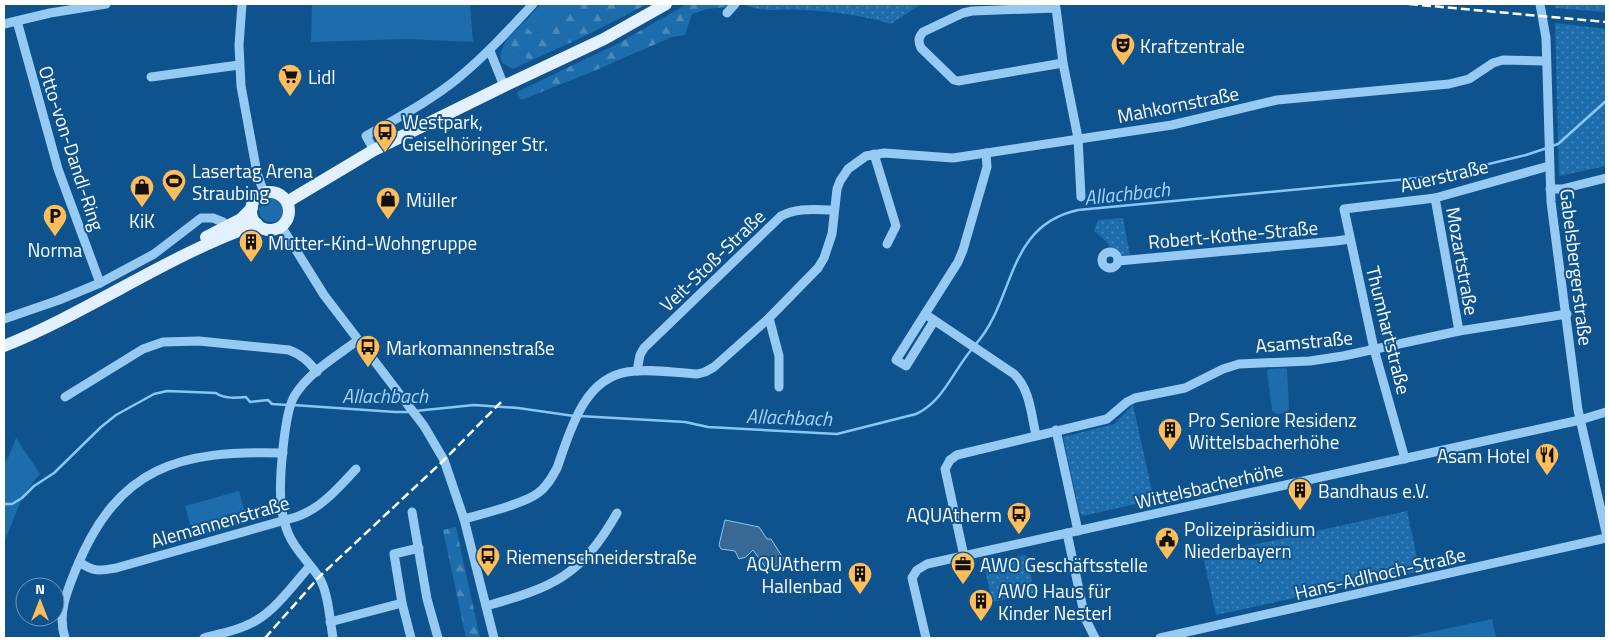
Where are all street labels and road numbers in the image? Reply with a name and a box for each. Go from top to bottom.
street label: Otto-von-Dandl-Ring [32,62,112,235]
street label: Mahkornstraße [1115,78,1241,130]
street label: Auerstraße [1397,151,1491,199]
street label: Gabelsbergerstraße [1553,187,1601,347]
street label: Veit-Stoß-Straße [653,202,771,318]
street label: Mozartstraße [1439,205,1487,317]
street label: Robert-Kothe-Straße [1147,212,1319,256]
street label: Thumhartstraße [1359,263,1419,397]
street label: Asamstraße [1254,322,1354,360]
street label: Wittelsbacherhöhe [1132,454,1286,516]
street label: Alemannenstraße [147,487,293,555]
street label: Hans-Adlhoch-Straße [1292,539,1468,607]

